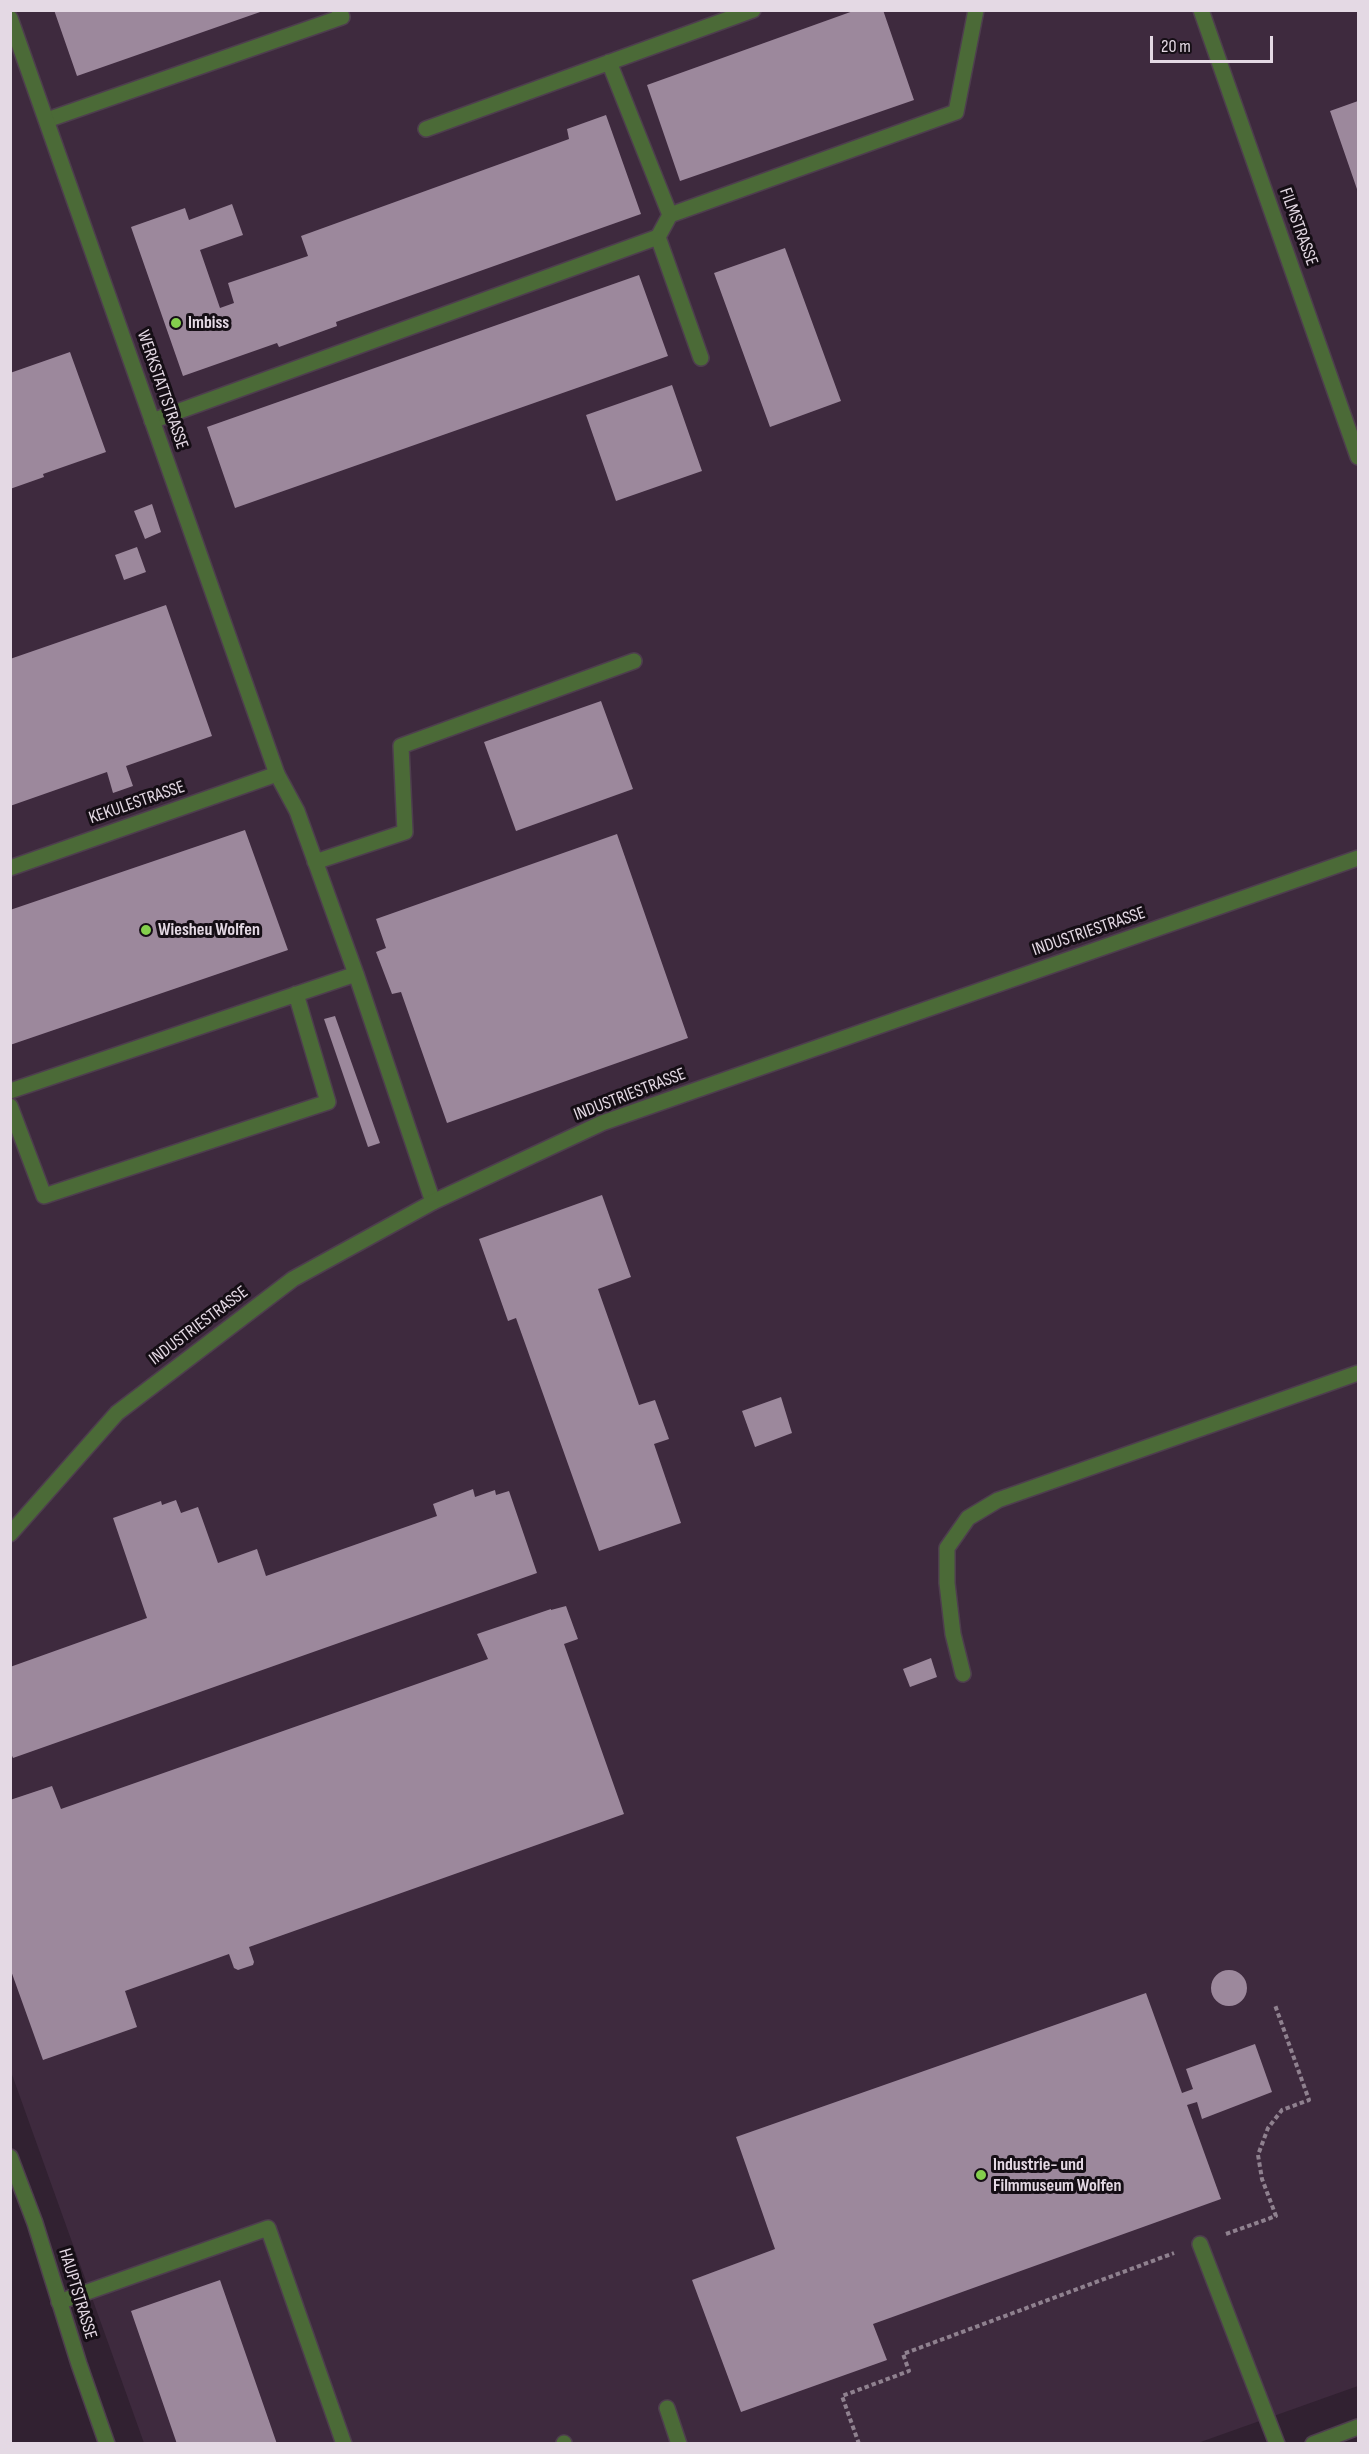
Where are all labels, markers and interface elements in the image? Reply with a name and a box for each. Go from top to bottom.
scale bar [1153,24,1276,62]
text: 20 m [1161,36,1191,57]
street label: FILMSTRASSE [1274,185,1322,269]
place label: Imbiss [188,312,229,334]
marker: Imbiss [169,316,183,330]
street label: WERKSTATTSTRASSE [132,328,192,452]
street label: KEKULESTRASSE [86,777,188,829]
street label: INDUSTRIESTRASSE [1030,903,1148,961]
place label: Wiesheu Wolfen [158,919,260,941]
marker: Wiesheu Wolfen [139,923,153,937]
street label: INDUSTRIESTRASSE [571,1064,689,1126]
street label: INDUSTRIESTRASSE [145,1282,253,1370]
place label: Industrie- und Filmmuseum Wolfen [993,2154,1121,2196]
marker: Industrie- und Filmmuseum Wolfen [974,2168,988,2182]
street label: HAUPTSTRASSE [53,2246,101,2342]

